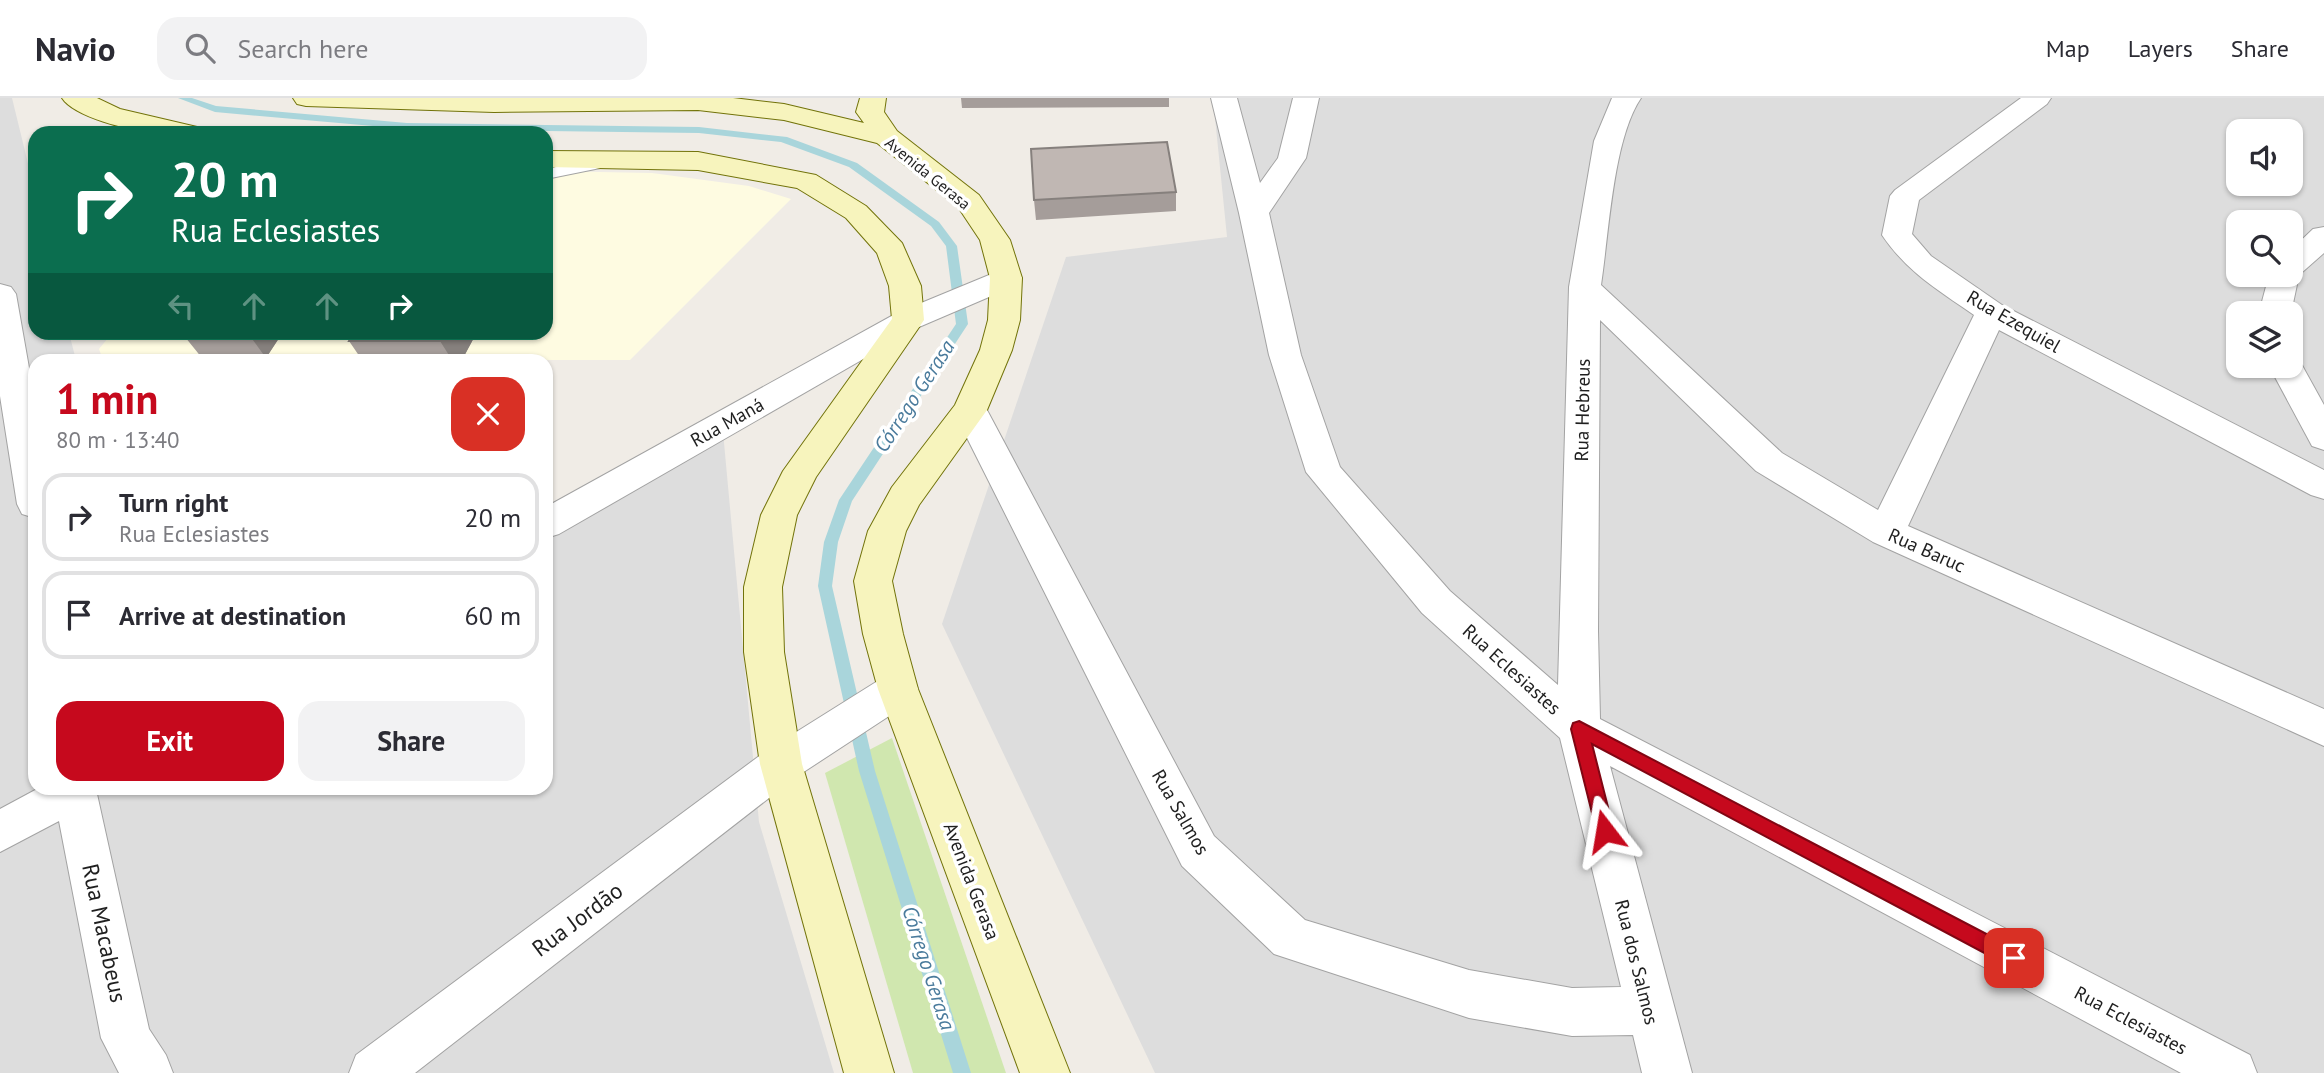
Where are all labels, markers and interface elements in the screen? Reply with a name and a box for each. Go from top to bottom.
search box [157,17,647,80]
text: Navio [35,27,115,70]
icon: search [181,29,219,67]
text: Search here [237,32,369,65]
text: Map [2046,33,2090,64]
text: Layers [2128,33,2193,64]
text: Share [2231,33,2289,64]
map controls [2226,119,2303,378]
button: sound [2226,119,2303,196]
street label: Avenida Gerasa [881,132,975,214]
text: 20 m [171,147,278,211]
icon: right [56,154,147,245]
text: Rua Eclesiastes [171,209,380,251]
button: search [2226,210,2303,287]
street label: Rua Ezequiel [1963,285,2066,358]
icon: left [162,287,200,325]
icon: ahead [235,287,273,325]
icon: ahead [308,287,346,325]
icon: right [381,287,419,325]
button: layers [2226,301,2303,378]
water label: Córrego Gerasa [868,334,961,457]
street label: Rua Hebreus [1569,358,1595,462]
text: 1 min [56,371,158,426]
button: close [451,377,525,451]
street label: Rua Maná [686,392,768,452]
text: 80 m · 13:40 [56,425,180,454]
text: Turn right [119,486,228,519]
icon: right [60,498,98,536]
text: 20 m [465,501,521,534]
text: Rua Eclesiastes [119,519,269,548]
street label: Rua Baruc [1885,522,1969,578]
icon: arrive [60,596,98,634]
text: Arrive at destination [119,599,346,632]
text: 60 m [465,599,521,632]
street label: Rua Eclesiastes [1458,619,1566,719]
button: Exit [56,701,284,781]
button: Share [298,701,525,781]
street label: Rua Salmos [1147,765,1215,859]
position arrow [1568,794,1642,868]
street label: Avenida Gerasa [939,819,1005,943]
street label: Rua Macabeus [76,861,134,1005]
street label: Rua Jordão [526,875,628,963]
street label: Rua dos Salmos [1610,897,1664,1027]
water label: Córrego Gerasa [896,903,962,1034]
pin [1984,928,2044,988]
icon: arrive [1995,939,2033,977]
street label: Rua Eclesiastes [2071,980,2191,1060]

